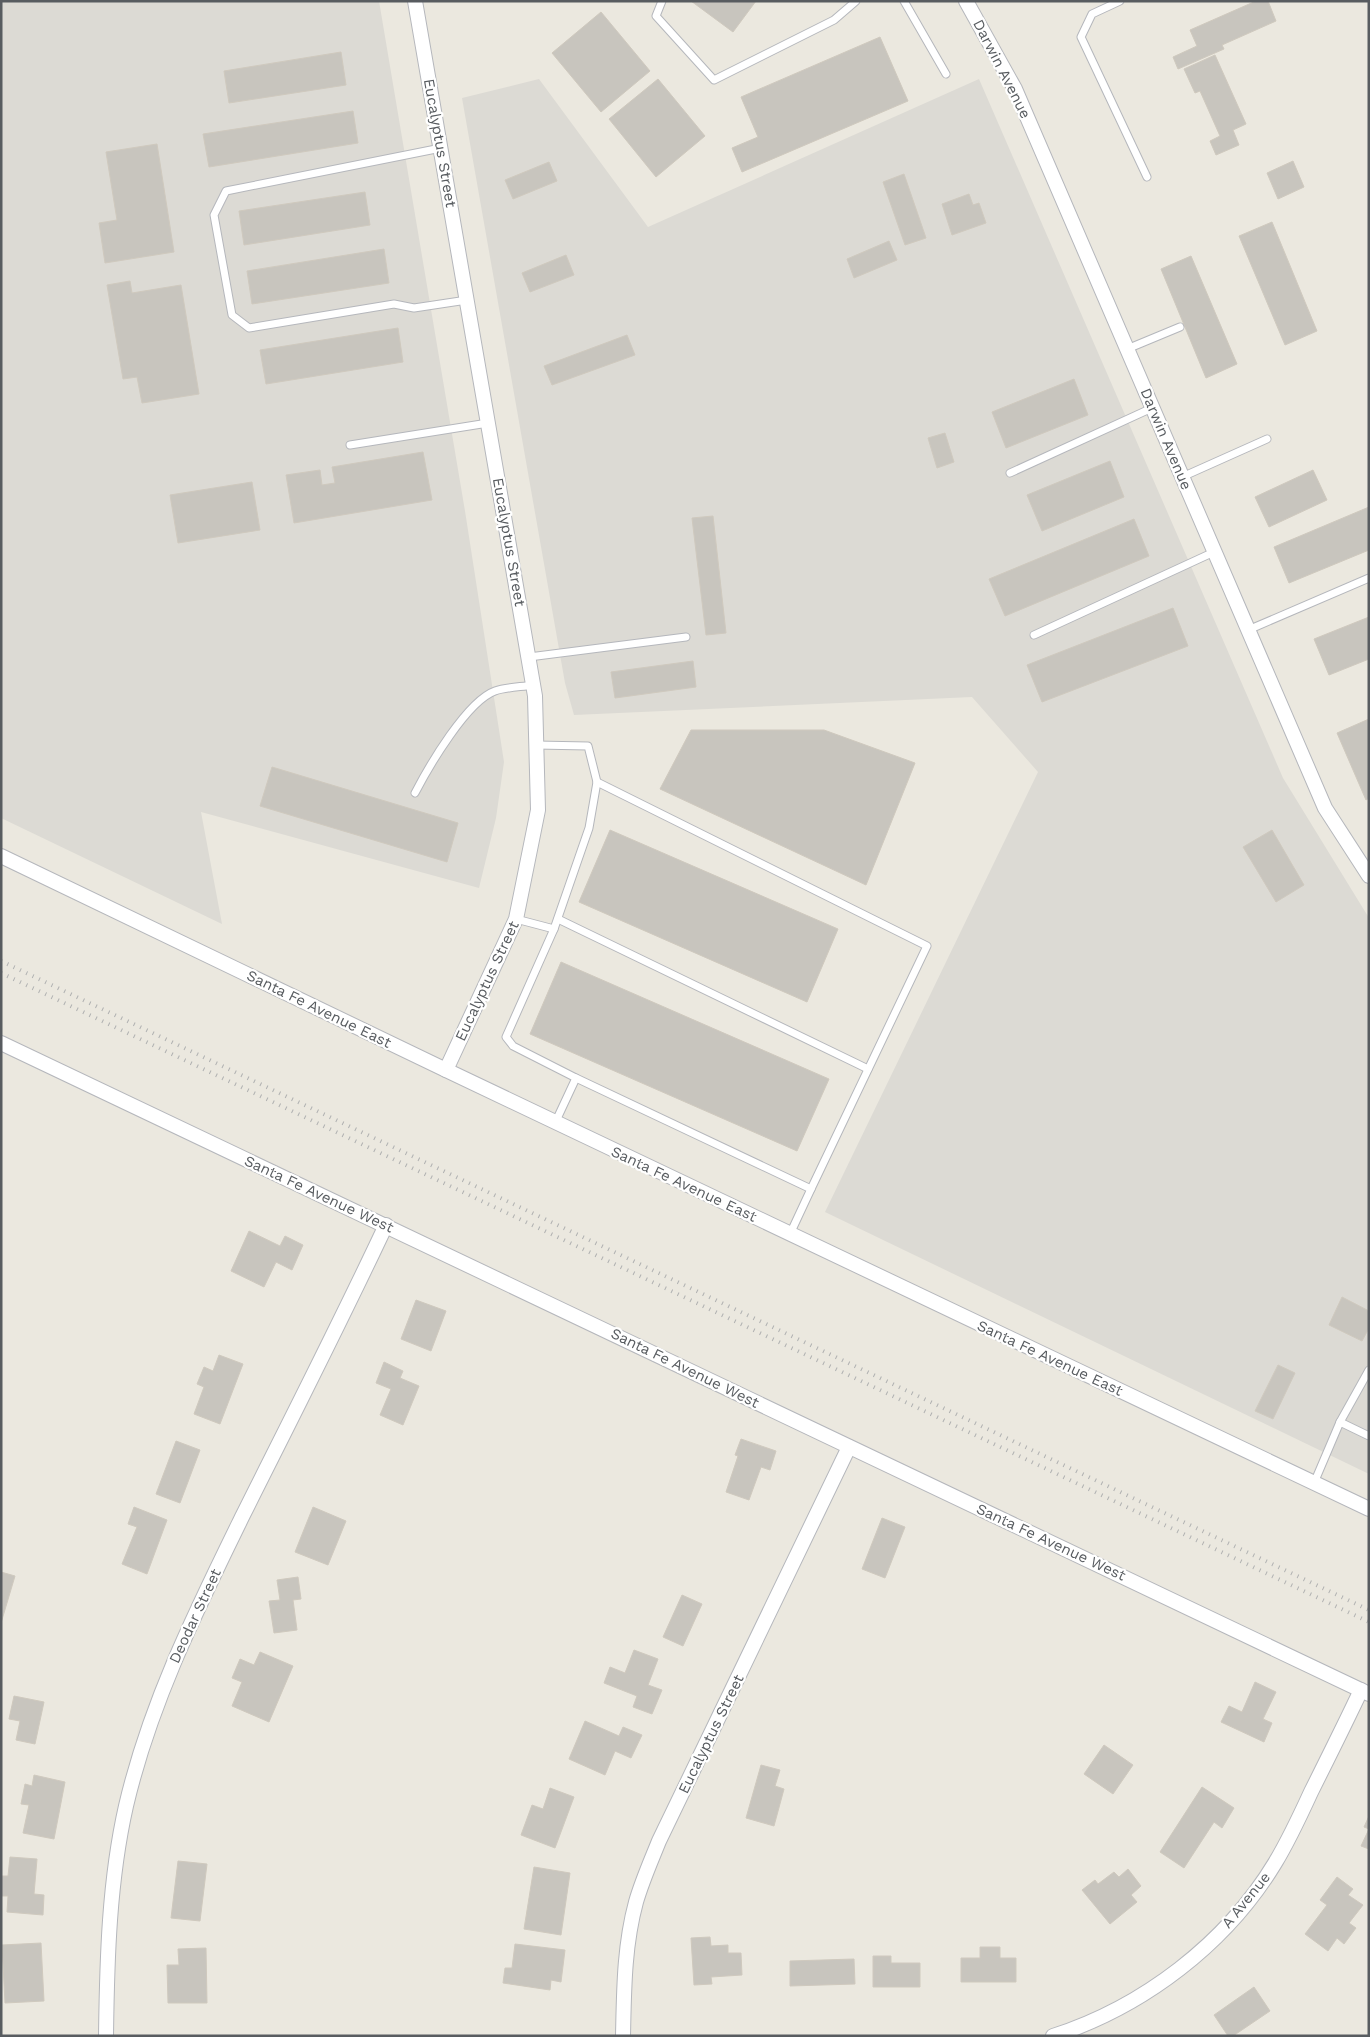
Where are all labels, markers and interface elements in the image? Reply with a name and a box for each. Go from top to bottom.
street label: Darwin Avenue [969,16,1035,122]
street label: Eucalyptus Street [420,77,460,209]
street label: Darwin Avenue [1136,385,1196,493]
street label: Eucalyptus Street [489,476,529,608]
street label: Eucalyptus Street [451,917,523,1044]
street label: Santa Fe Avenue East [244,966,395,1052]
street label: Santa Fe Avenue East [608,1142,760,1226]
street label: Santa Fe Avenue West [241,1151,397,1237]
street label: Santa Fe Avenue East [974,1316,1126,1400]
street label: Santa Fe Avenue West [608,1324,763,1412]
street label: Santa Fe Avenue West [973,1499,1129,1585]
street label: Deodar Street [165,1565,225,1666]
street label: Eucalyptus Street [674,1671,748,1797]
street label: A Avenue [1218,1868,1274,1932]

